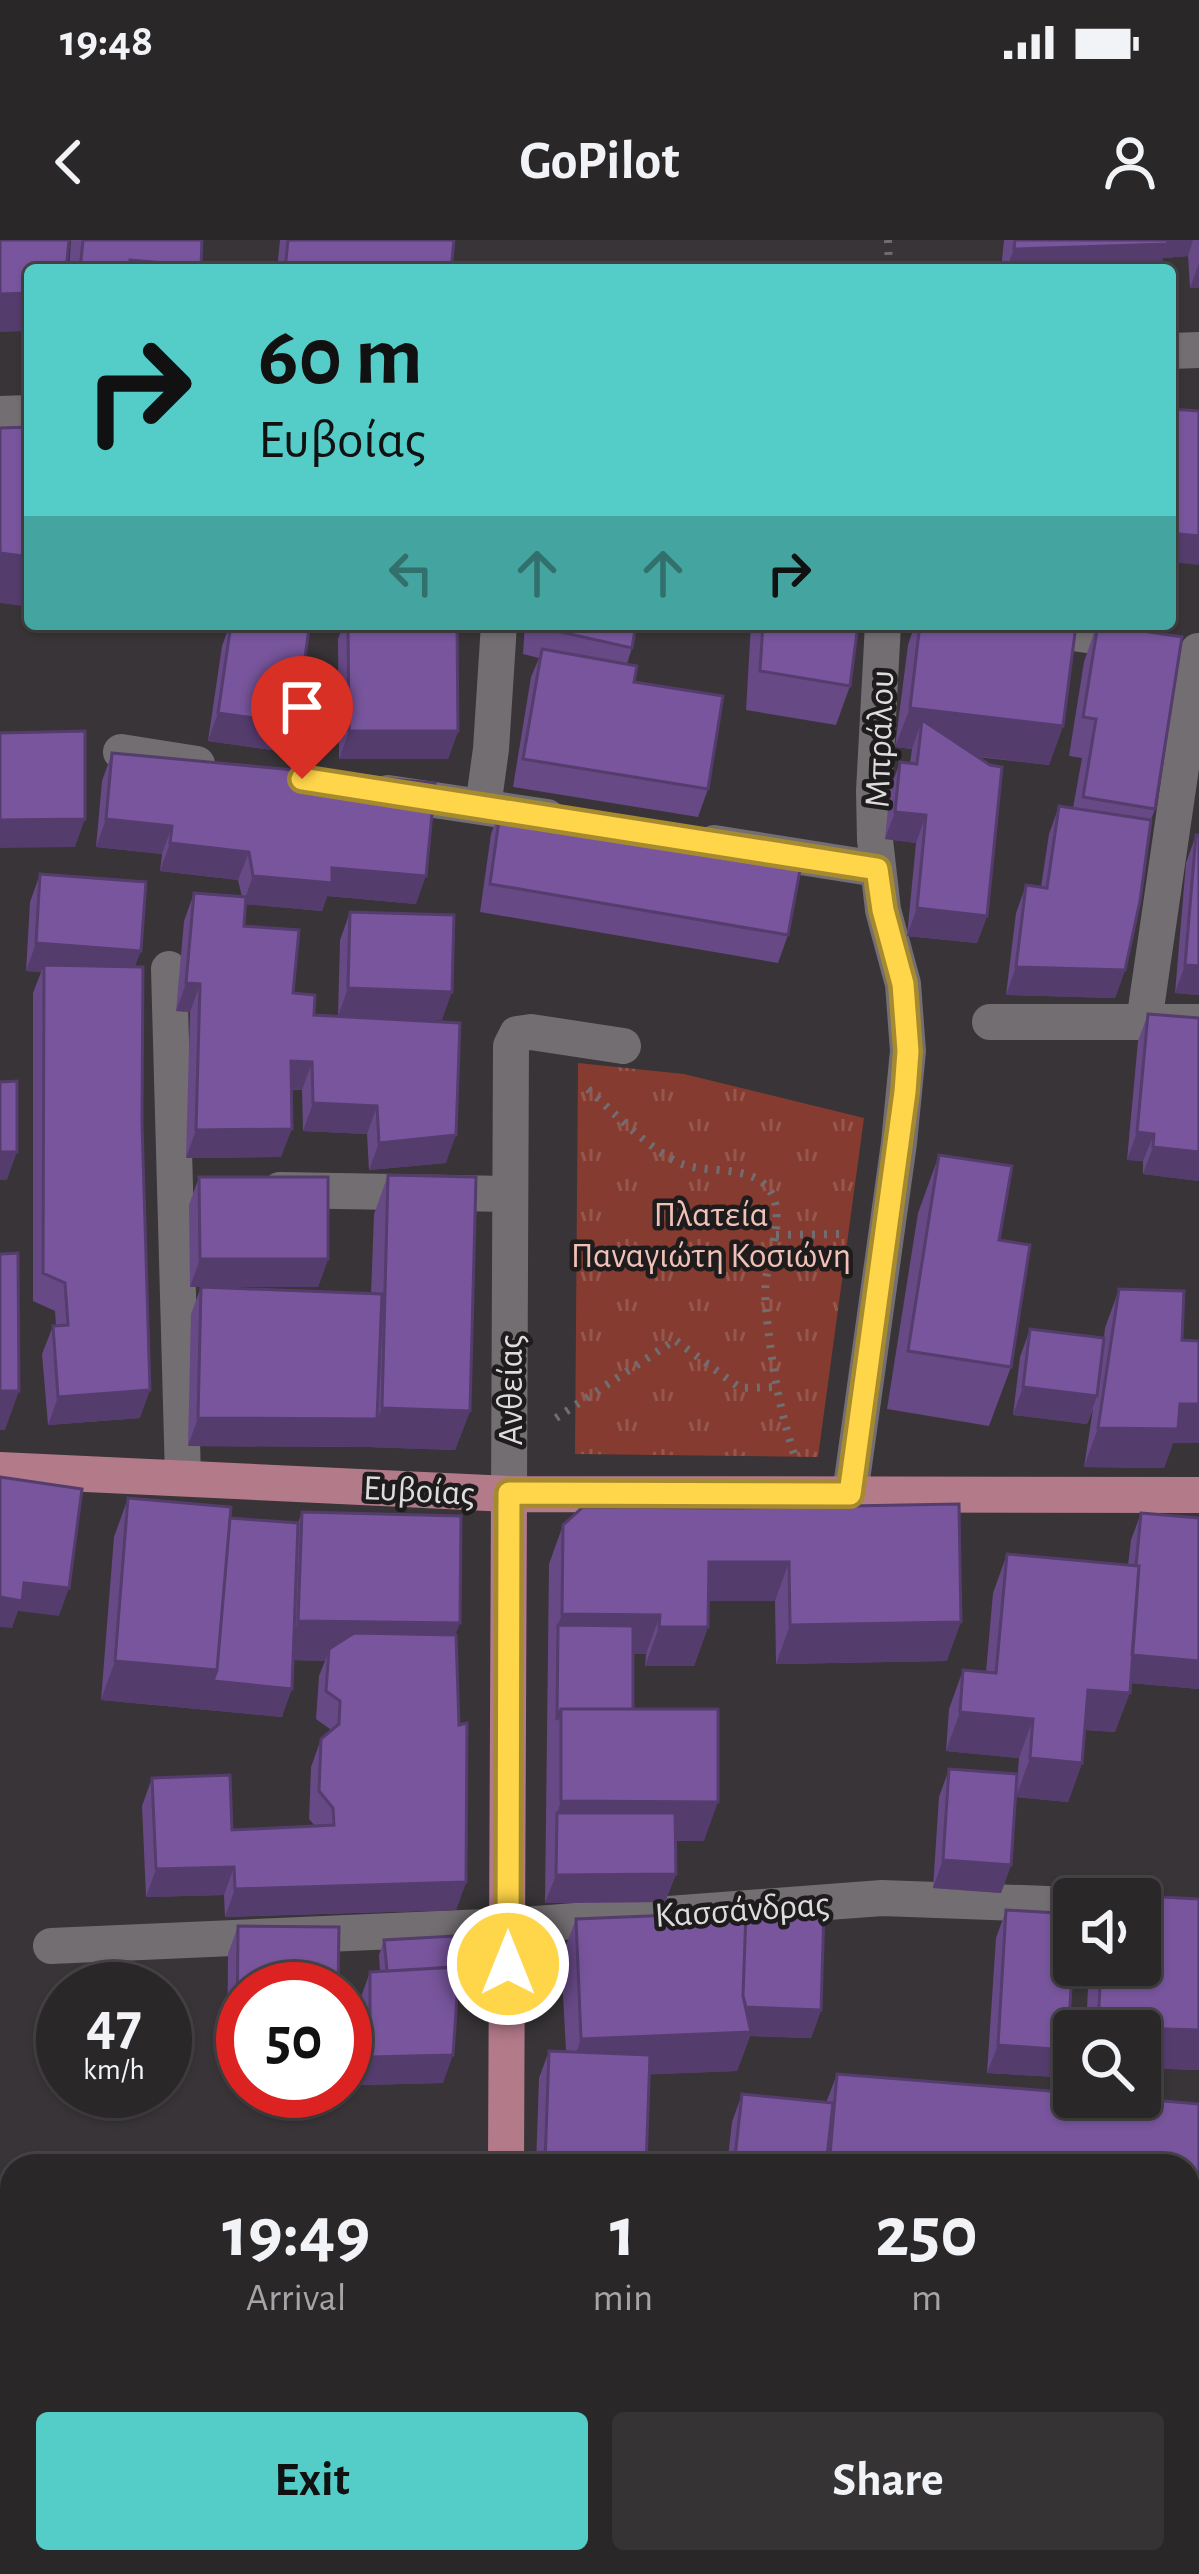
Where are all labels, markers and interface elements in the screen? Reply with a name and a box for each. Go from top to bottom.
text: 19:48 [60,19,153,64]
icon: back [36,129,102,195]
icon: person [1097,129,1163,195]
text: GoPilot [519,135,680,189]
icon: right [60,312,216,468]
text: 60 m [258,316,423,400]
text: Ευβοίας [258,414,426,468]
icon: left [378,540,444,606]
icon: ahead [504,540,570,606]
icon: ahead [630,540,696,606]
icon: right [756,540,822,606]
pin [251,656,353,779]
street label: Μπράλου [860,670,900,808]
icon: arrive [269,674,335,740]
park label: Πλατεία Παναγιώτη Κοσιώνη [571,1197,851,1274]
street label: Ανθείας [493,1335,529,1445]
street label: Ευβοίας [362,1470,476,1512]
map controls [1053,1878,1161,2118]
button: sound [1053,1878,1161,1986]
street label: Κασσάνδρας [654,1886,831,1934]
position arrow [445,1901,571,2027]
speed limit sign: 50 [216,1962,372,2118]
text: 47 [86,1995,142,2055]
button: search [1053,2010,1161,2118]
text: km/h [83,2055,145,2085]
text: 19:49 [222,2197,370,2269]
text: 1 [610,2197,636,2269]
text: 250 [875,2197,978,2269]
text: Arrival [246,2279,346,2318]
text: min [592,2279,653,2318]
text: m [911,2279,942,2318]
button: Exit [36,2412,588,2550]
button: Share [612,2412,1164,2550]

